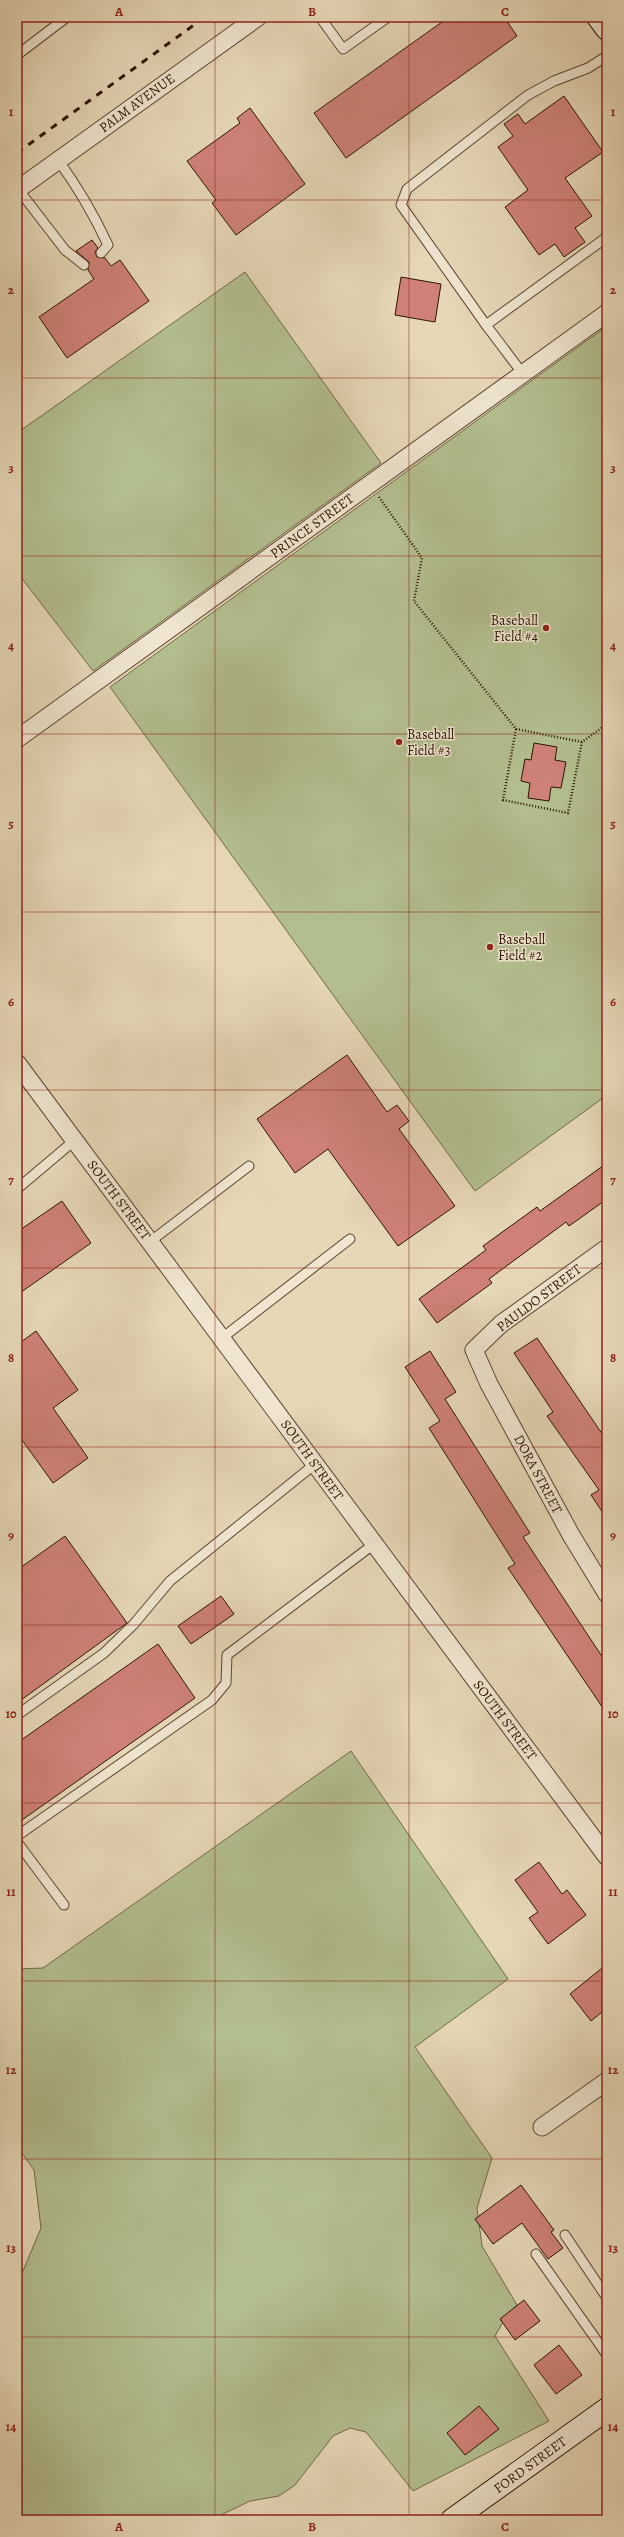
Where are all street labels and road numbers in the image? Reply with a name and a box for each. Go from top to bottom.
street label: PALM AVENUE [95,69,179,137]
street label: PRINCE STREET [266,489,358,563]
street label: SOUTH STREET [83,1156,156,1244]
street label: PAULDO STREET [493,1260,586,1336]
street label: SOUTH STREET [276,1416,348,1504]
street label: DORA STREET [509,1431,567,1517]
street label: SOUTH STREET [469,1676,542,1764]
street label: FORD STREET [490,2432,571,2498]

